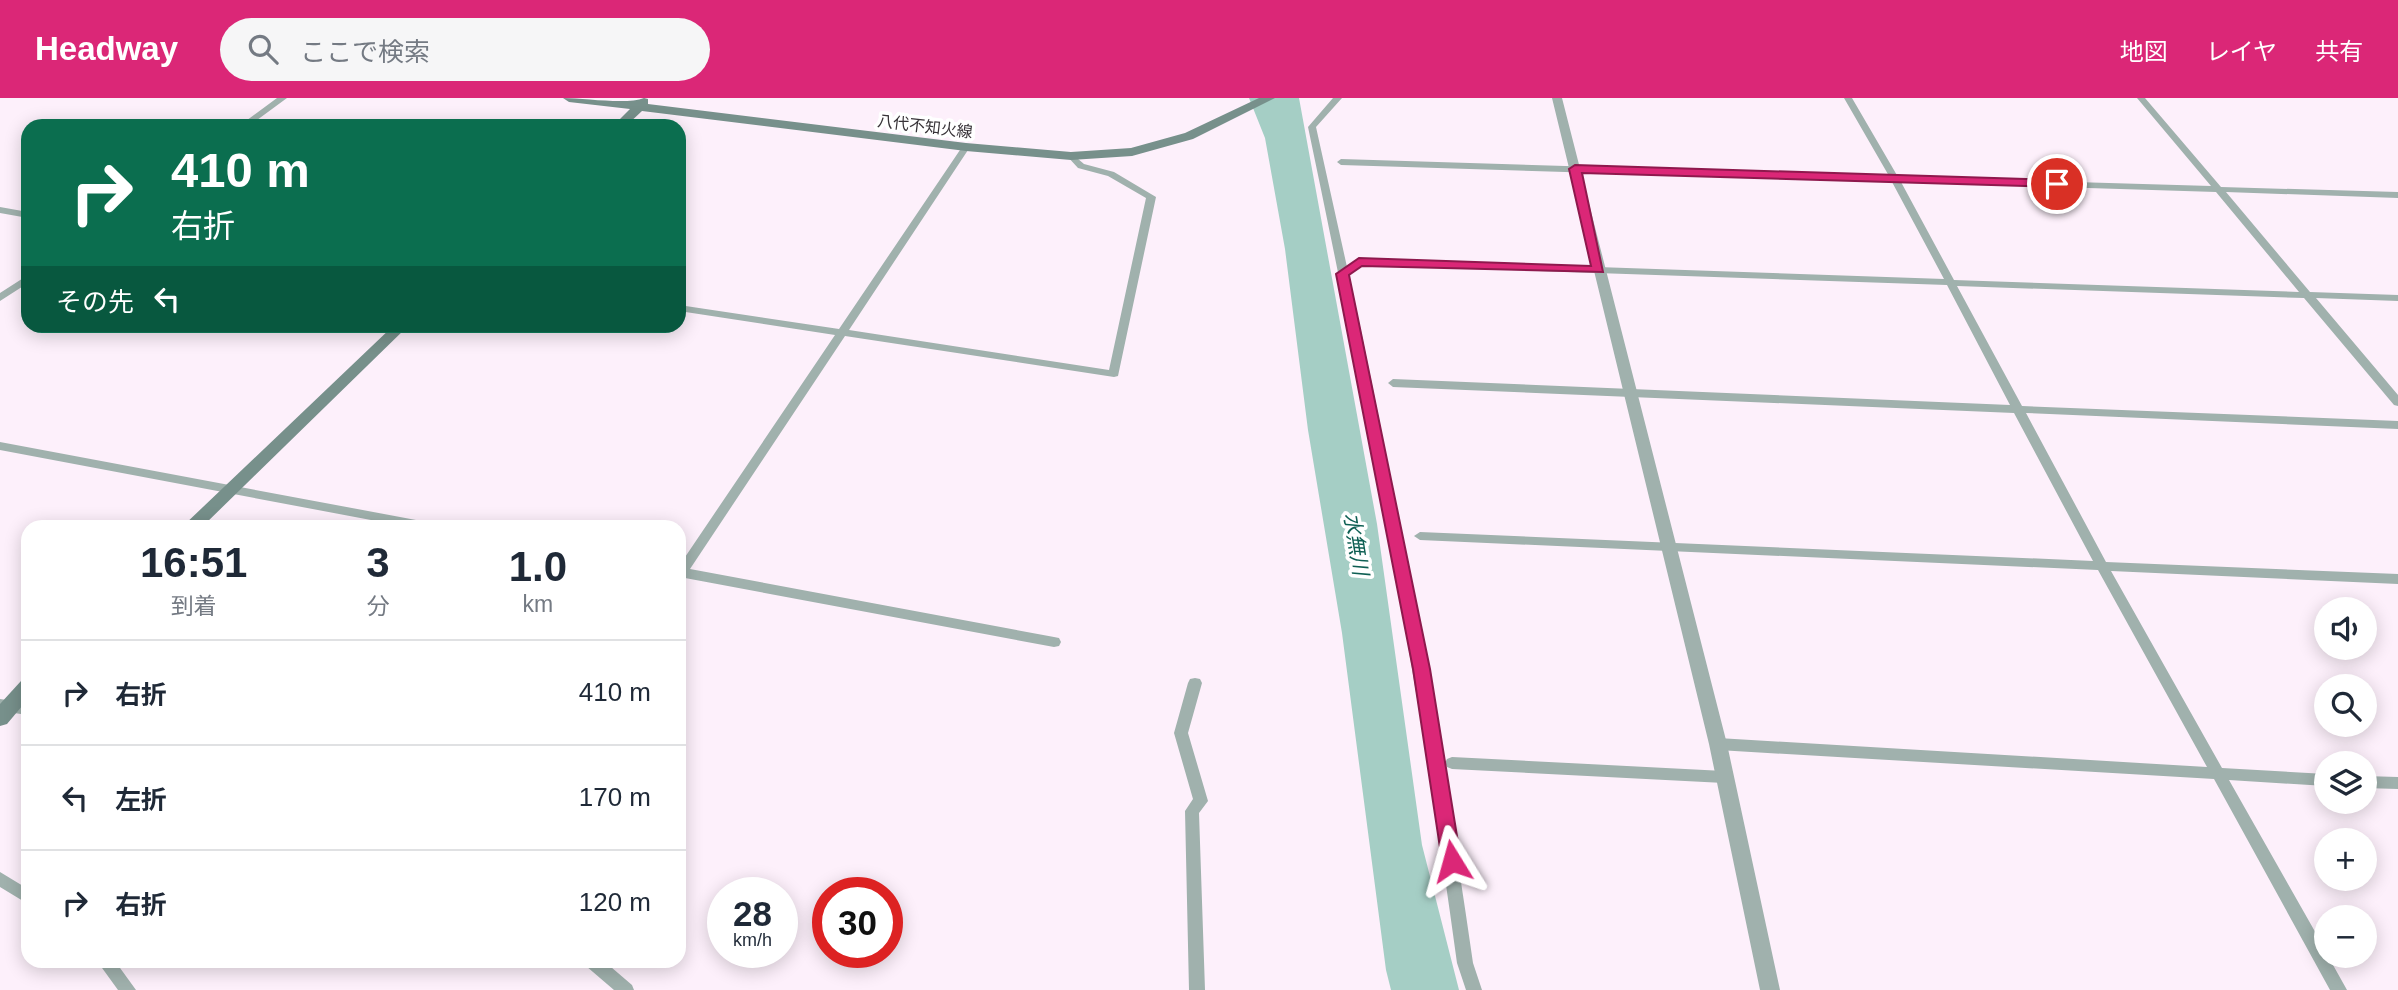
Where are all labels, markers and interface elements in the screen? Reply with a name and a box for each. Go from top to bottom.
search box [220,18,710,81]
text: Headway [35,30,178,67]
icon: search [244,30,282,68]
text: ここで検索 [300,37,430,67]
text: 地図 [2120,38,2168,65]
text: レイヤ [2206,38,2277,65]
text: 共有 [2315,38,2363,65]
street label: 八代不知火線 [876,112,974,141]
text: 410 m [171,143,310,197]
icon: right [56,147,147,238]
pin [2027,154,2087,214]
icon: arrive [2038,165,2076,203]
text: 右折 [171,208,235,244]
icon: left [148,280,186,318]
text: その先 [56,287,134,317]
water label: 水無川 [1340,511,1373,579]
text: 16:51 [140,539,247,586]
text: 3 [366,539,390,586]
text: 1.0 [509,543,567,590]
text: km [523,591,553,617]
text: 到着 [171,593,217,619]
text: 分 [367,593,390,619]
map controls [2314,597,2377,968]
button: sound [2314,597,2377,660]
icon: right [56,674,94,712]
button: search [2314,674,2377,737]
text: 410 m [579,677,651,707]
text: 右折 [115,680,167,710]
button: layers [2314,751,2377,814]
icon: left [56,779,94,817]
text: 170 m [579,782,651,812]
text: 左折 [115,785,167,815]
position arrow [1415,824,1489,898]
button: + [2314,828,2377,891]
speed limit sign: 30 [812,877,903,968]
icon: right [56,884,94,922]
text: 120 m [579,887,651,917]
text: 右折 [115,890,167,920]
text: 28 [733,894,772,933]
button: − [2314,905,2377,968]
text: km/h [733,930,772,950]

